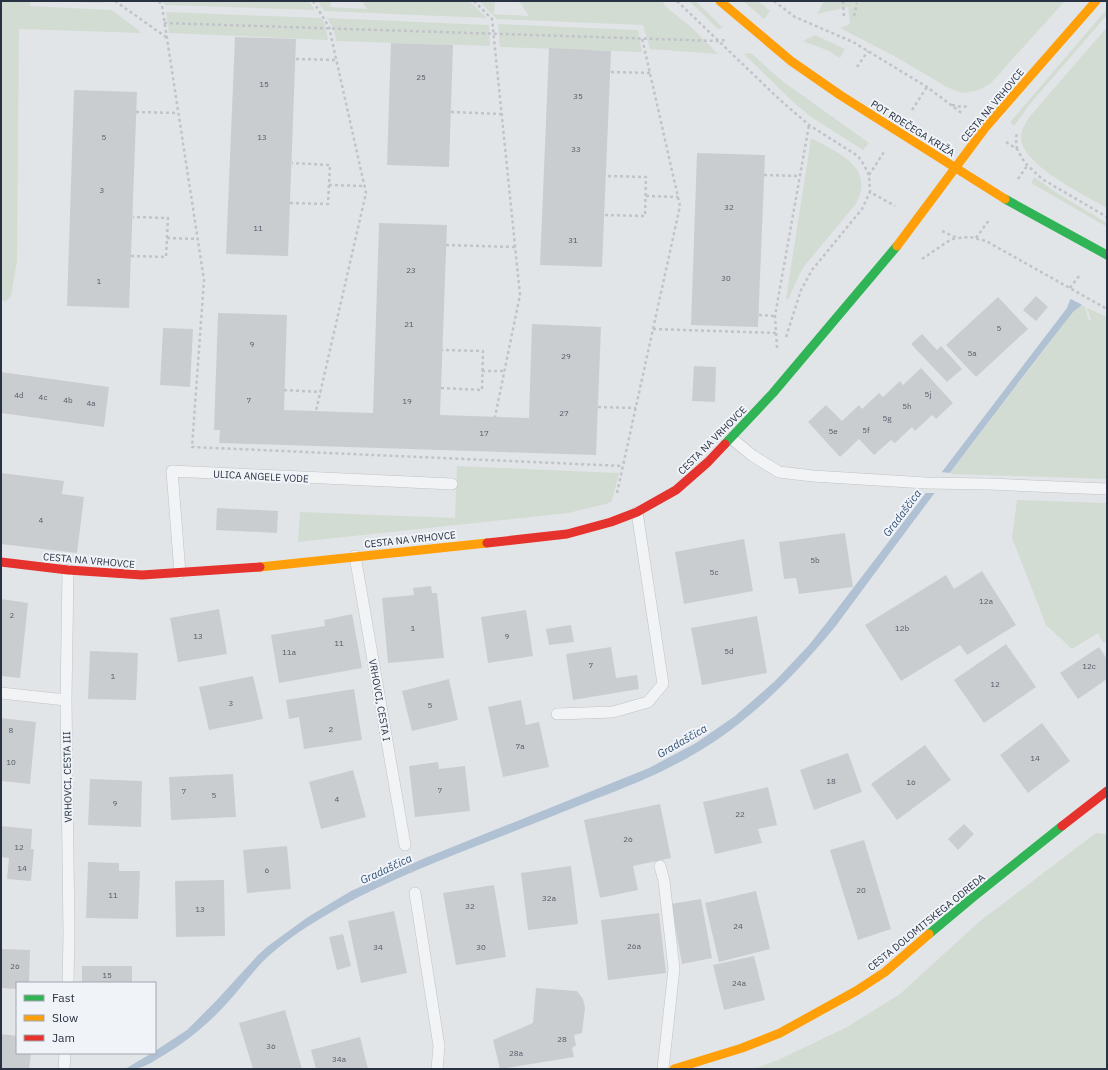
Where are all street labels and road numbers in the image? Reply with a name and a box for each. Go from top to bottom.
street label: CESTA NA VRHOVCE [958,66,1027,145]
street label: POT RDEČEGA KRIŽA [868,97,958,160]
street label: CESTA NA VRHOVCE [675,403,750,477]
street label: ULICA ANGELE VODE [213,468,309,486]
street label: CESTA NA VRHOVCE [364,528,457,551]
street label: CESTA NA VRHOVCE [43,550,135,571]
street label: VRHOVCI, CESTA I [366,658,393,742]
street label: VRHOVCI, CESTA III [60,731,75,823]
street label: CESTA DOLOMITSKEGA ODREDA [865,871,988,974]

